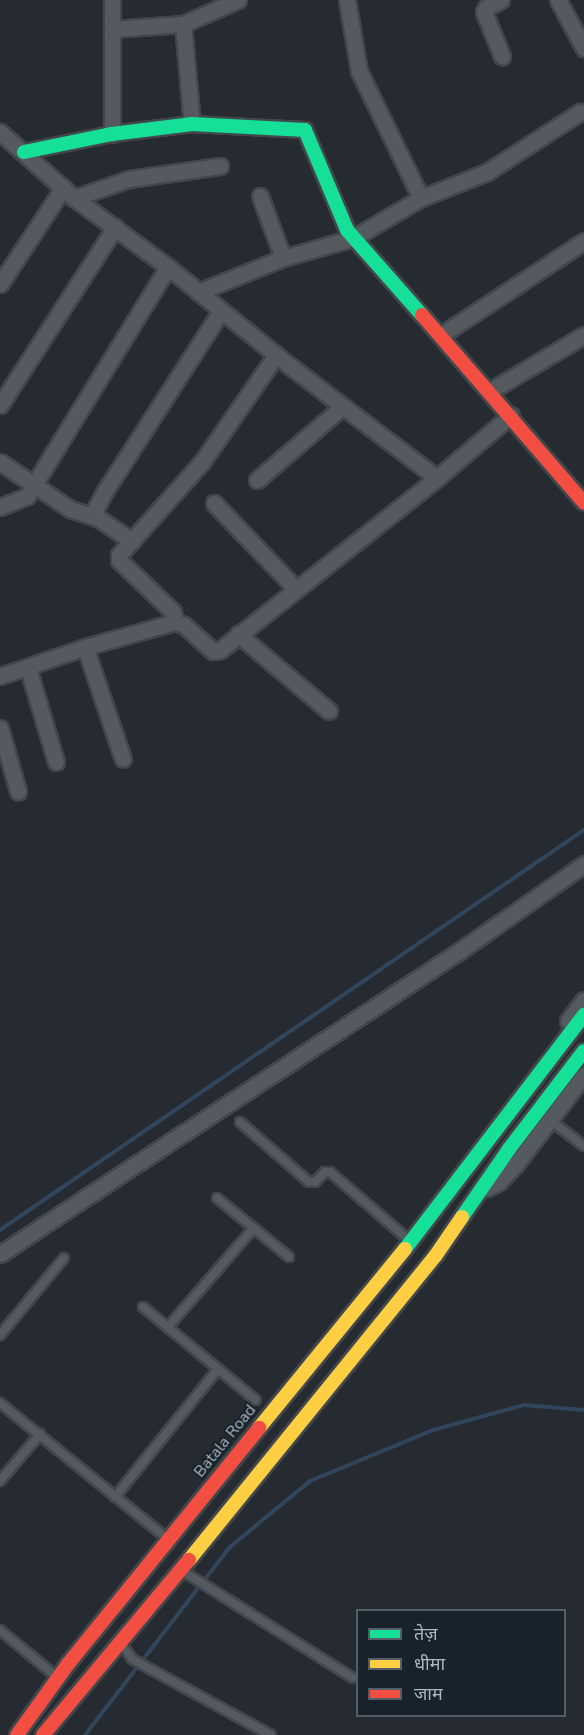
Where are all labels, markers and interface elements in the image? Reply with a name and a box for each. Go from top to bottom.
street label: Batala Road [190,1401,260,1481]
legend [356,1609,566,1717]
text: तेज़ [414,1622,438,1646]
text: धीमा [414,1652,445,1676]
text: जाम [414,1682,443,1706]

